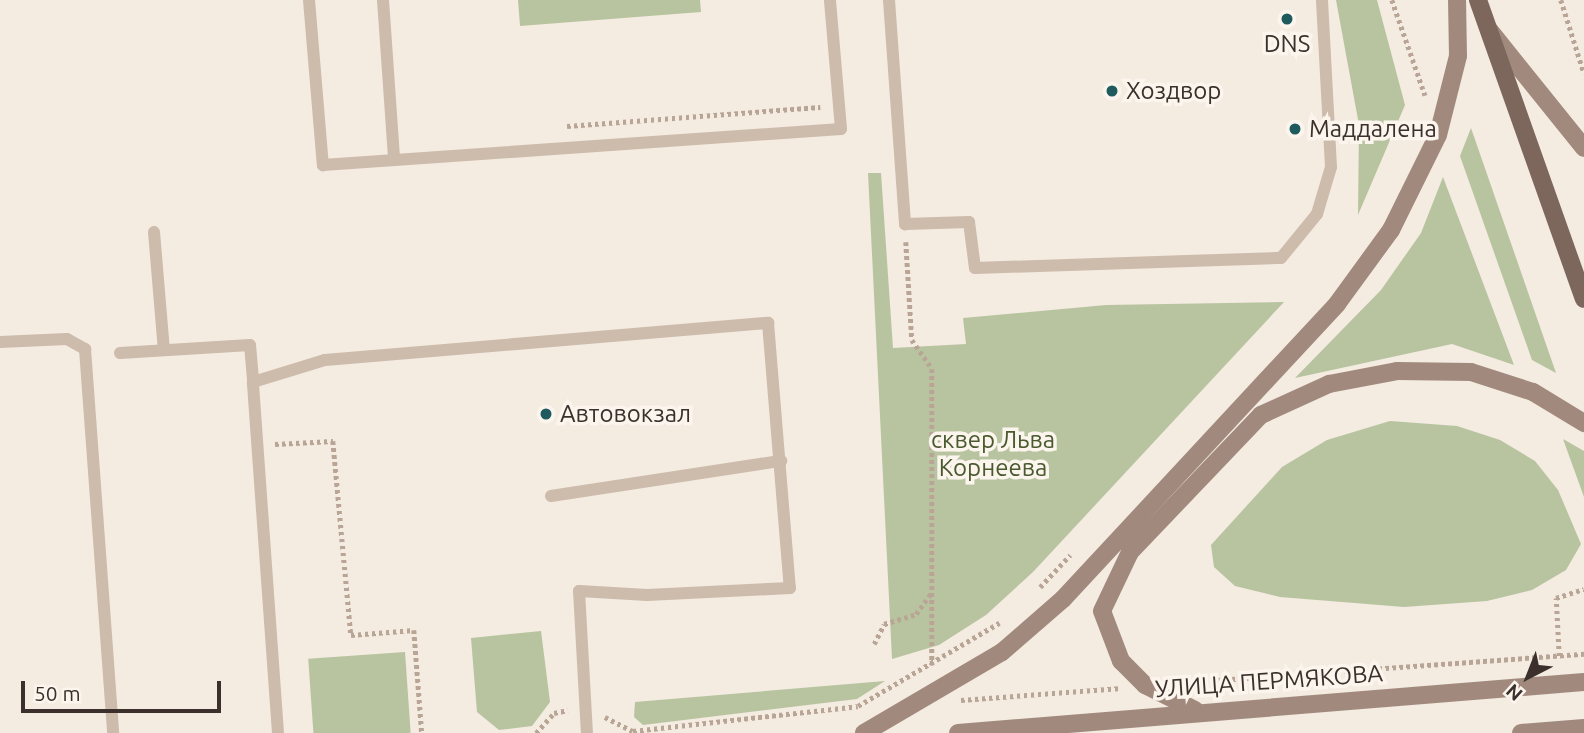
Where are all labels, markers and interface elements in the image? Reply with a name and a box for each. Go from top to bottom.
marker: DNS [1279,11,1295,27]
place label: DNS [1264,30,1310,58]
place label: Хоздвор [1126,77,1221,105]
marker: Хоздвор [1104,83,1120,99]
place label: Маддалена [1309,115,1437,143]
marker: Маддалена [1287,121,1303,137]
place label: Автовокзал [560,400,691,428]
marker: Автовокзал [538,406,554,422]
park label: сквер Льва Корнеева [931,426,1055,482]
north arrow [1493,642,1563,712]
street label: УЛИЦА ПЕРМЯКОВА [1154,659,1384,703]
scale bar [24,666,224,710]
text: N [1501,680,1527,706]
text: 50 m [34,681,81,705]

